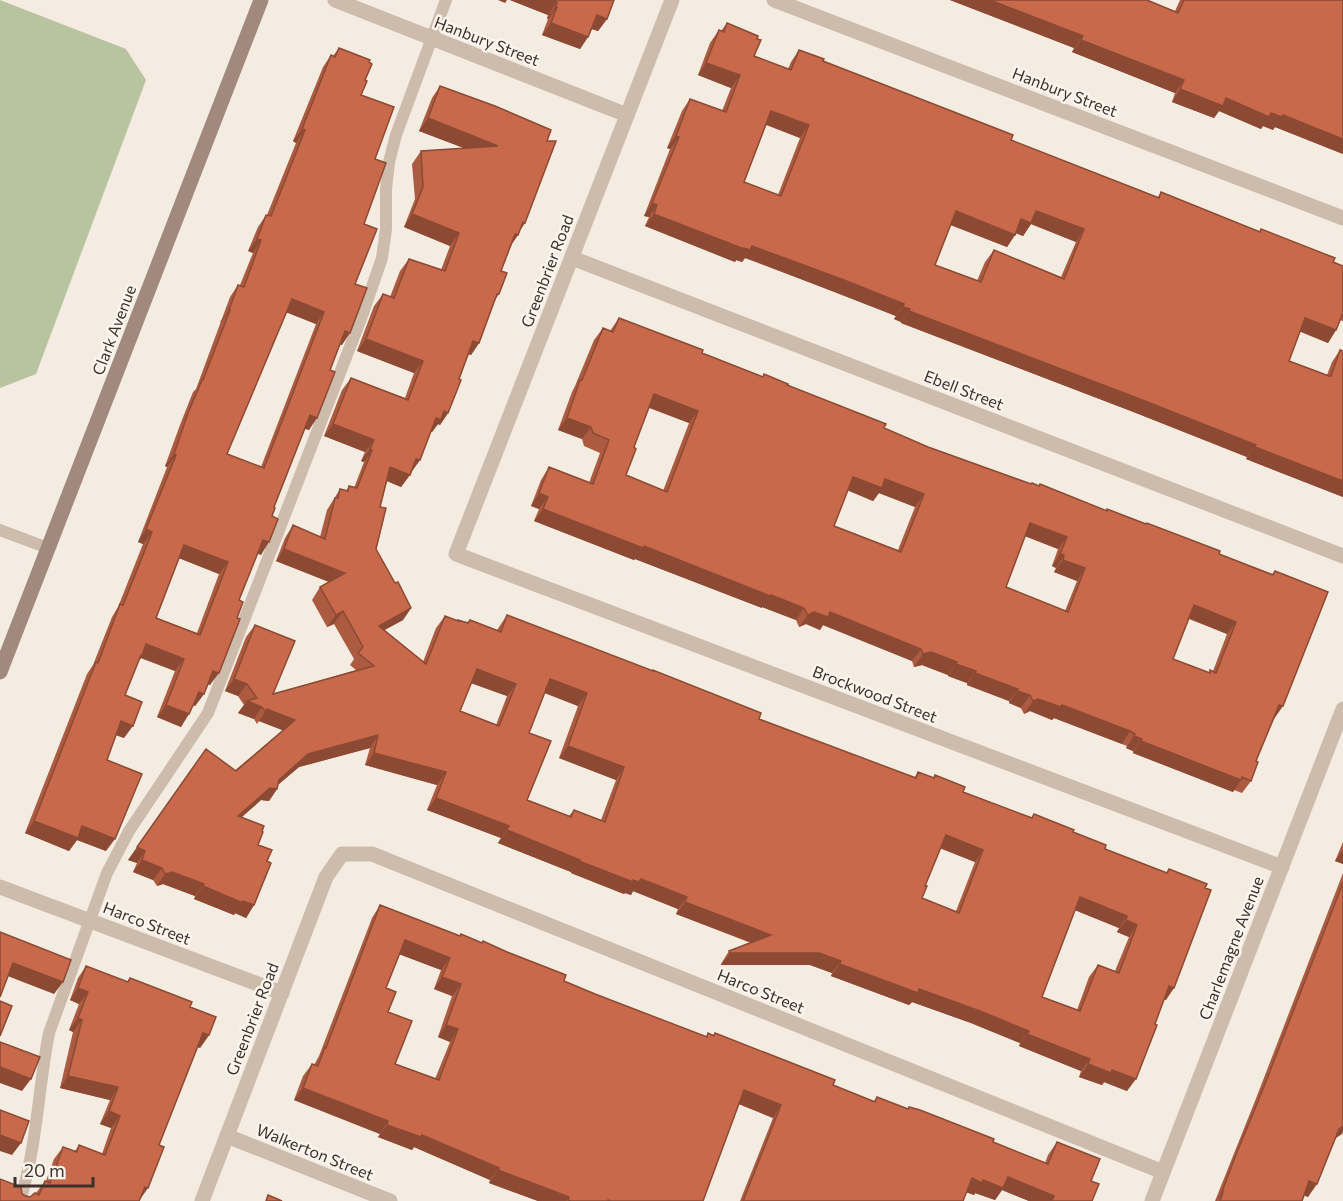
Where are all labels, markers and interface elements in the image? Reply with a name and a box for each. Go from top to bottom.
street label: Hanbury Street [432,12,543,69]
street label: Hanbury Street [1010,63,1121,120]
street label: Greenbrier Road [516,212,577,330]
street label: Clark Avenue [88,282,139,378]
street label: Ebell Street [922,366,1007,414]
street label: Brockwood Street [810,661,940,726]
street label: Charlemagne Avenue [1194,873,1267,1022]
street label: Harco Street [101,897,194,948]
street label: Greenbrier Road [221,960,282,1078]
street label: Harco Street [715,964,808,1017]
street label: Walkerton Street [254,1119,377,1184]
scale bar [15,1150,93,1188]
text: 20 m [24,1159,65,1181]

